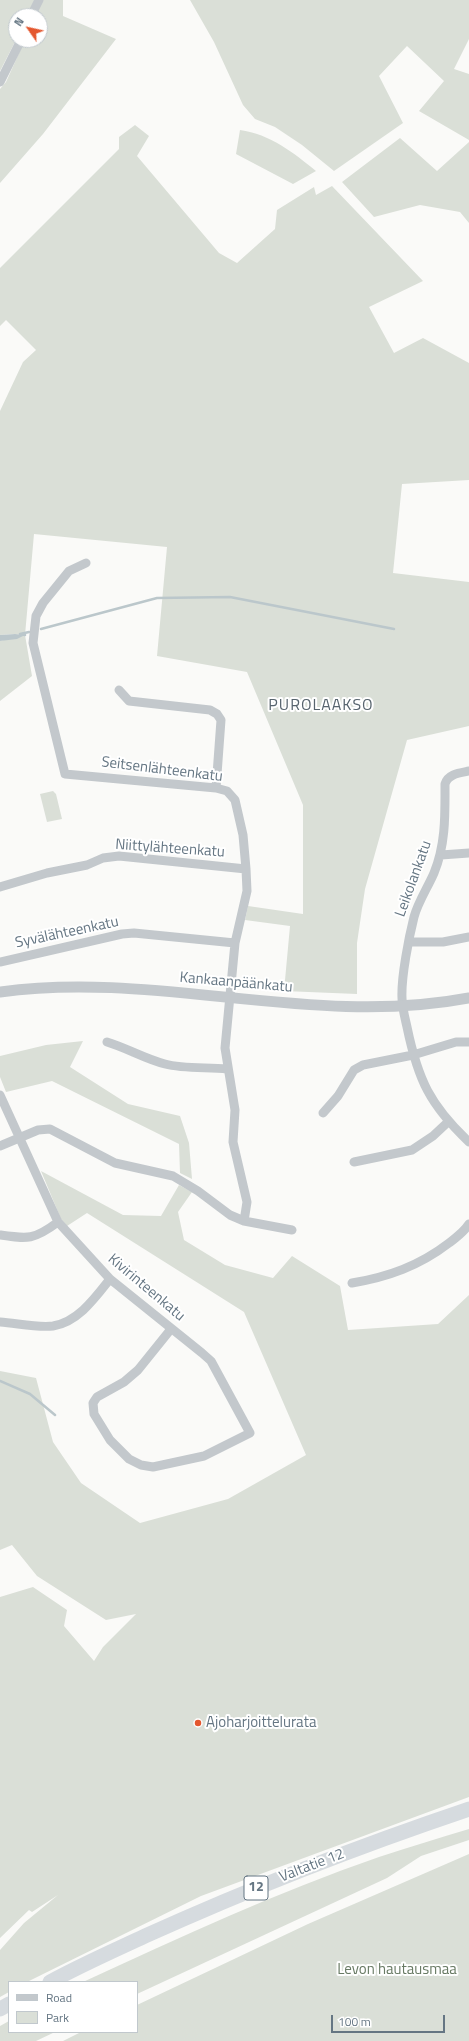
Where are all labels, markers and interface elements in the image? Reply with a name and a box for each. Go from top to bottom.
north arrow [8,8,48,48]
text: N [10,14,28,29]
district label: PUROLAAKSO [268,696,374,716]
street label: Seitsenlähteenkatu [100,754,224,786]
street label: Niittylähteenkatu [115,836,225,862]
street label: Leikolankatu [392,838,436,920]
street label: Syvälähteenkatu [14,913,120,953]
street label: Kankaanpäänkatu [179,969,293,997]
street label: Kivirinteenkatu [104,1251,188,1325]
place label: Ajoharjoittelurata [206,1714,316,1732]
marker: Ajoharjoittelurata [193,1718,203,1728]
street label: Valtatie 12 [277,1845,347,1887]
road number: 12 [244,1876,268,1900]
park label: Levon hautausmaa [337,1961,457,1979]
legend [8,1981,138,2033]
text: Road [46,1988,72,2007]
scale bar [333,2007,447,2033]
text: Park [46,2008,69,2027]
text: 100 m [338,2012,371,2031]

